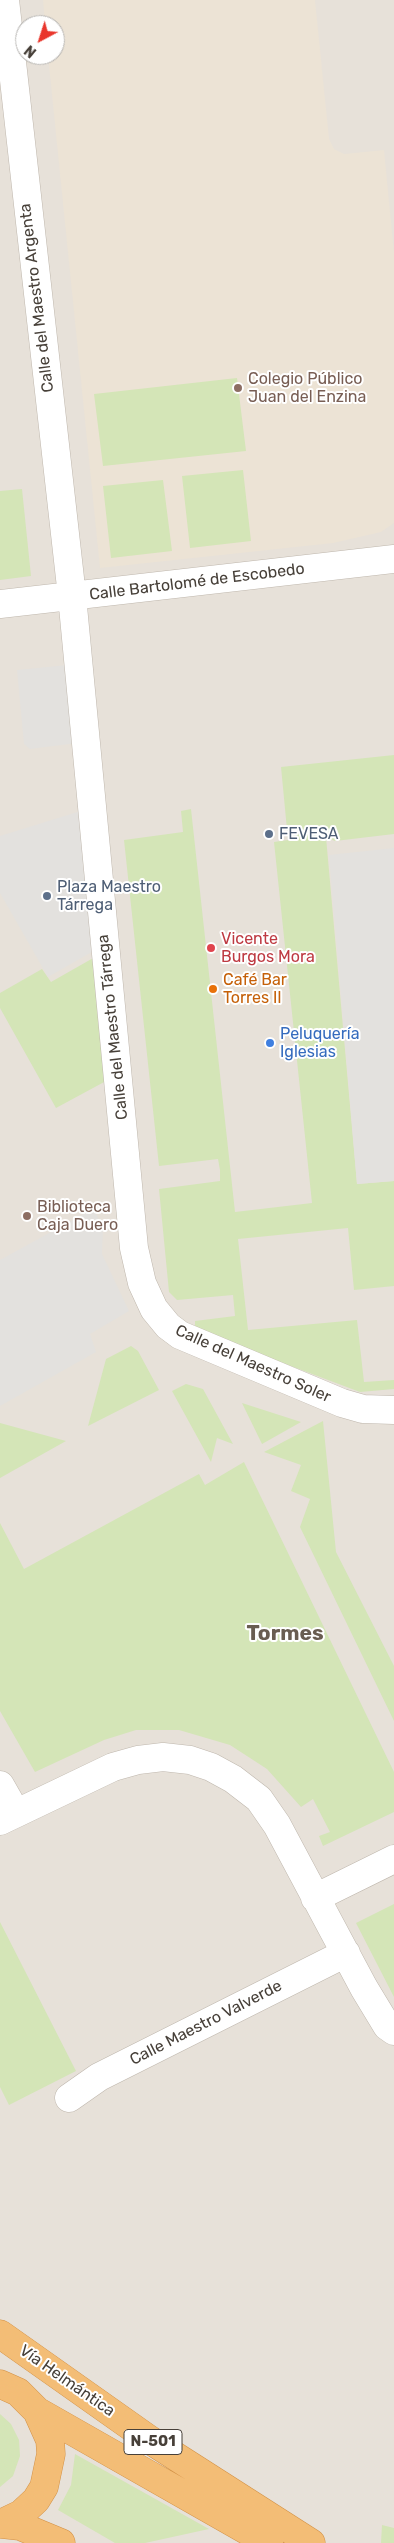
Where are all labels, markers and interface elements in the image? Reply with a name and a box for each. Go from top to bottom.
north arrow [15,15,65,65]
text: N [21,41,40,61]
street label: Calle del Maestro Argenta [16,202,58,394]
place label: Colegio Público Juan del Enzina [248,369,366,407]
marker: Colegio Público Juan del Enzina [232,382,244,394]
street label: Calle Bartolomé de Escobedo [88,559,306,605]
place label: FEVESA [279,824,339,844]
marker: FEVESA [263,828,275,840]
place label: Plaza Maestro Tárrega [57,877,161,915]
marker: Plaza Maestro Tárrega [41,890,53,902]
place label: Vicente Burgos Mora [221,929,315,967]
street label: Calle del Maestro Tárrega [94,933,132,1121]
marker: Vicente Burgos Mora [205,942,217,954]
place label: Café Bar Torres II [223,970,287,1008]
marker: Café Bar Torres II [207,983,219,995]
place label: Peluquería Iglesias [280,1024,360,1062]
marker: Peluquería Iglesias [264,1037,276,1049]
place label: Biblioteca Caja Duero [37,1197,118,1235]
marker: Biblioteca Caja Duero [21,1210,33,1222]
street label: Calle del Maestro Soler [172,1321,334,1407]
district label: Tormes [246,1621,324,1647]
street label: Calle Maestro Valverde [127,1976,285,2070]
street label: Vía Helmántica [16,2341,118,2421]
road number: N-501 [124,2430,182,2454]

